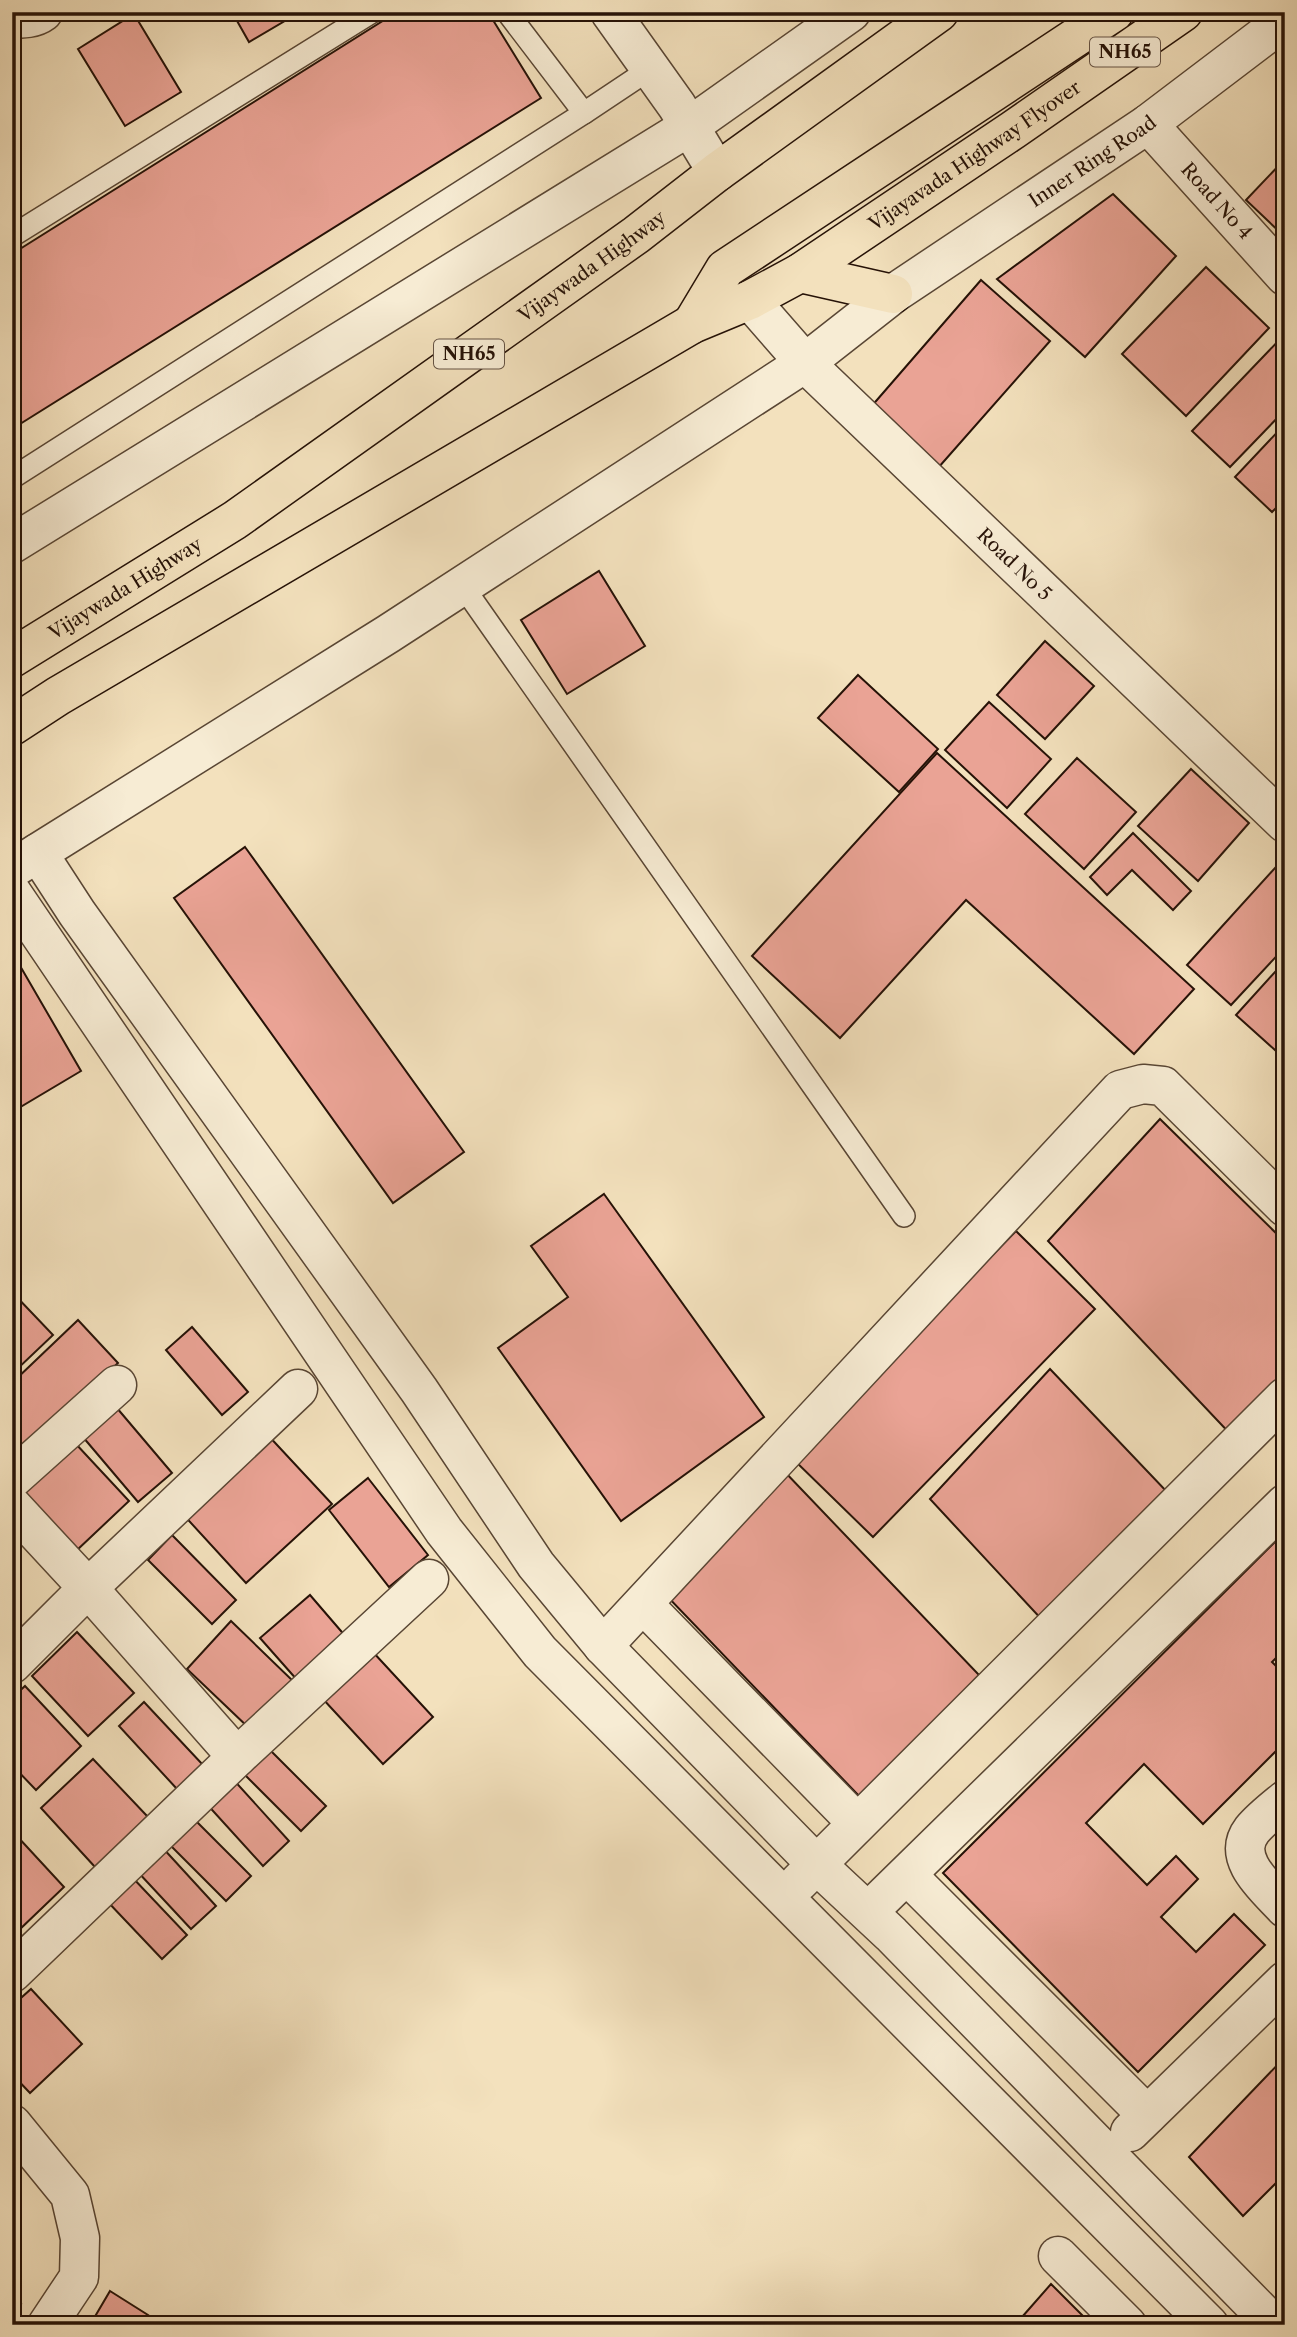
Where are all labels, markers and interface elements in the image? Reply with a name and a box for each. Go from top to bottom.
road number: NH65 [1090,38,1160,66]
street label: Vijayavada Highway Flyover [863,75,1085,236]
street label: Inner Ring Road [1024,110,1161,212]
street label: Road No 4 [1177,158,1257,244]
street label: Vijaywada Highway [513,205,670,327]
road number: NH65 [434,340,504,368]
street label: Road No 5 [973,523,1057,605]
street label: Vijaywada Highway [44,532,206,645]

